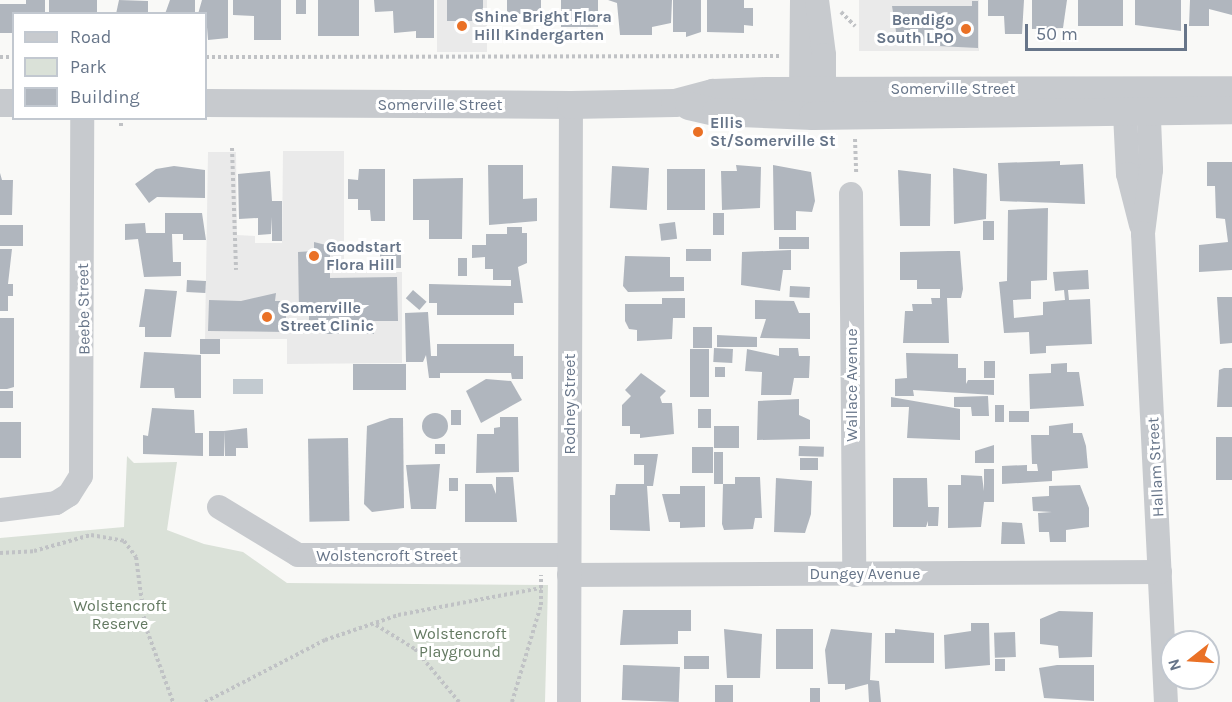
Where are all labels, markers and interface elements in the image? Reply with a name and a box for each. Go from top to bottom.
place label: Shine Bright Flora Hill Kindergarten [474,7,612,45]
place label: Bendigo South LPO [876,10,954,48]
legend [12,12,207,120]
scale bar [1028,12,1190,50]
marker: Shine Bright Flora Hill Kindergarten [455,19,469,33]
marker: Bendigo South LPO [959,22,973,36]
text: 50 m [1036,23,1078,45]
text: Road [70,26,111,48]
text: Park [70,56,107,78]
street label: Somerville Street [890,79,1016,99]
text: Building [70,86,140,108]
street label: Somerville Street [377,95,503,115]
place label: Ellis St/Somerville St [710,113,836,151]
marker: Ellis St/Somerville St [691,125,705,139]
place label: Goodstart Flora Hill [326,237,401,275]
marker: Goodstart Flora Hill [307,249,321,263]
street label: Beebe Street [74,263,94,355]
place label: Somerville Street Clinic [280,298,374,336]
marker: Somerville Street Clinic [258,308,276,326]
street label: Wallace Avenue [842,328,862,442]
street label: Rodney Street [560,353,580,455]
street label: Hallam Street [1144,417,1168,517]
street label: Wolstencroft Street [316,546,458,566]
street label: Dungey Avenue [809,564,921,584]
park label: Wolstencroft Reserve [73,596,167,634]
park label: Wolstencroft Playground [413,624,507,662]
north arrow [1160,630,1220,690]
text: N [1163,657,1185,673]

